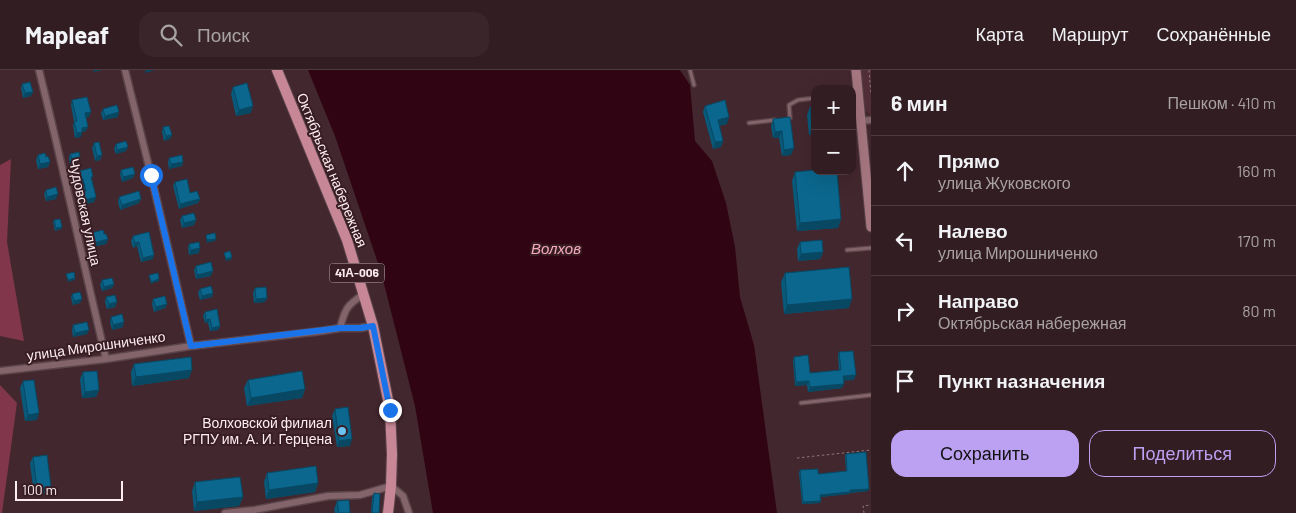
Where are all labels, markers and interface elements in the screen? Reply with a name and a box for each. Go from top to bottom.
search box [139,12,489,57]
text: Mapleaf [25,20,109,49]
icon: search [157,21,185,49]
text: Поиск [197,23,250,46]
text: Карта [976,23,1024,45]
text: Маршрут [1052,23,1128,45]
text: Сохранённые [1156,23,1271,45]
map controls [811,85,856,175]
button: + [811,85,856,130]
street label: Октябрьская набережная [294,90,371,249]
text: 6 мин [891,90,948,115]
text: Пешком · 410 m [1168,93,1276,112]
button: − [811,130,856,175]
text: Прямо [938,149,1000,172]
street label: Чудовская улица [66,157,105,267]
icon: ahead [891,157,919,185]
text: 160 m [1237,161,1276,180]
route start [140,164,163,187]
text: улица Жуковского [938,173,1071,192]
text: Налево [938,219,1008,242]
icon: left [891,227,919,255]
text: 170 m [1237,231,1276,250]
water label: Волхов [531,239,581,257]
text: улица Мирошниченко [938,243,1098,262]
road number: 41А-006 [330,264,384,282]
text: Направо [938,289,1019,312]
icon: right [891,297,919,325]
text: 80 m [1242,301,1276,320]
text: Октябрьская набережная [938,313,1126,332]
street label: улица Мирошниченко [25,327,167,364]
icon: arrive [891,367,919,395]
text: Пункт назначения [938,369,1105,392]
route end [379,399,402,422]
place label: Волховской филиал РГПУ им. А. И. Герцена [183,414,332,447]
marker: Волховской филиал РГПУ им. А. И. Герцена [336,425,348,437]
button: Сохранить [891,430,1079,477]
button: Поделиться [1089,430,1276,477]
scale bar [15,478,122,501]
text: 100 m [22,481,57,498]

